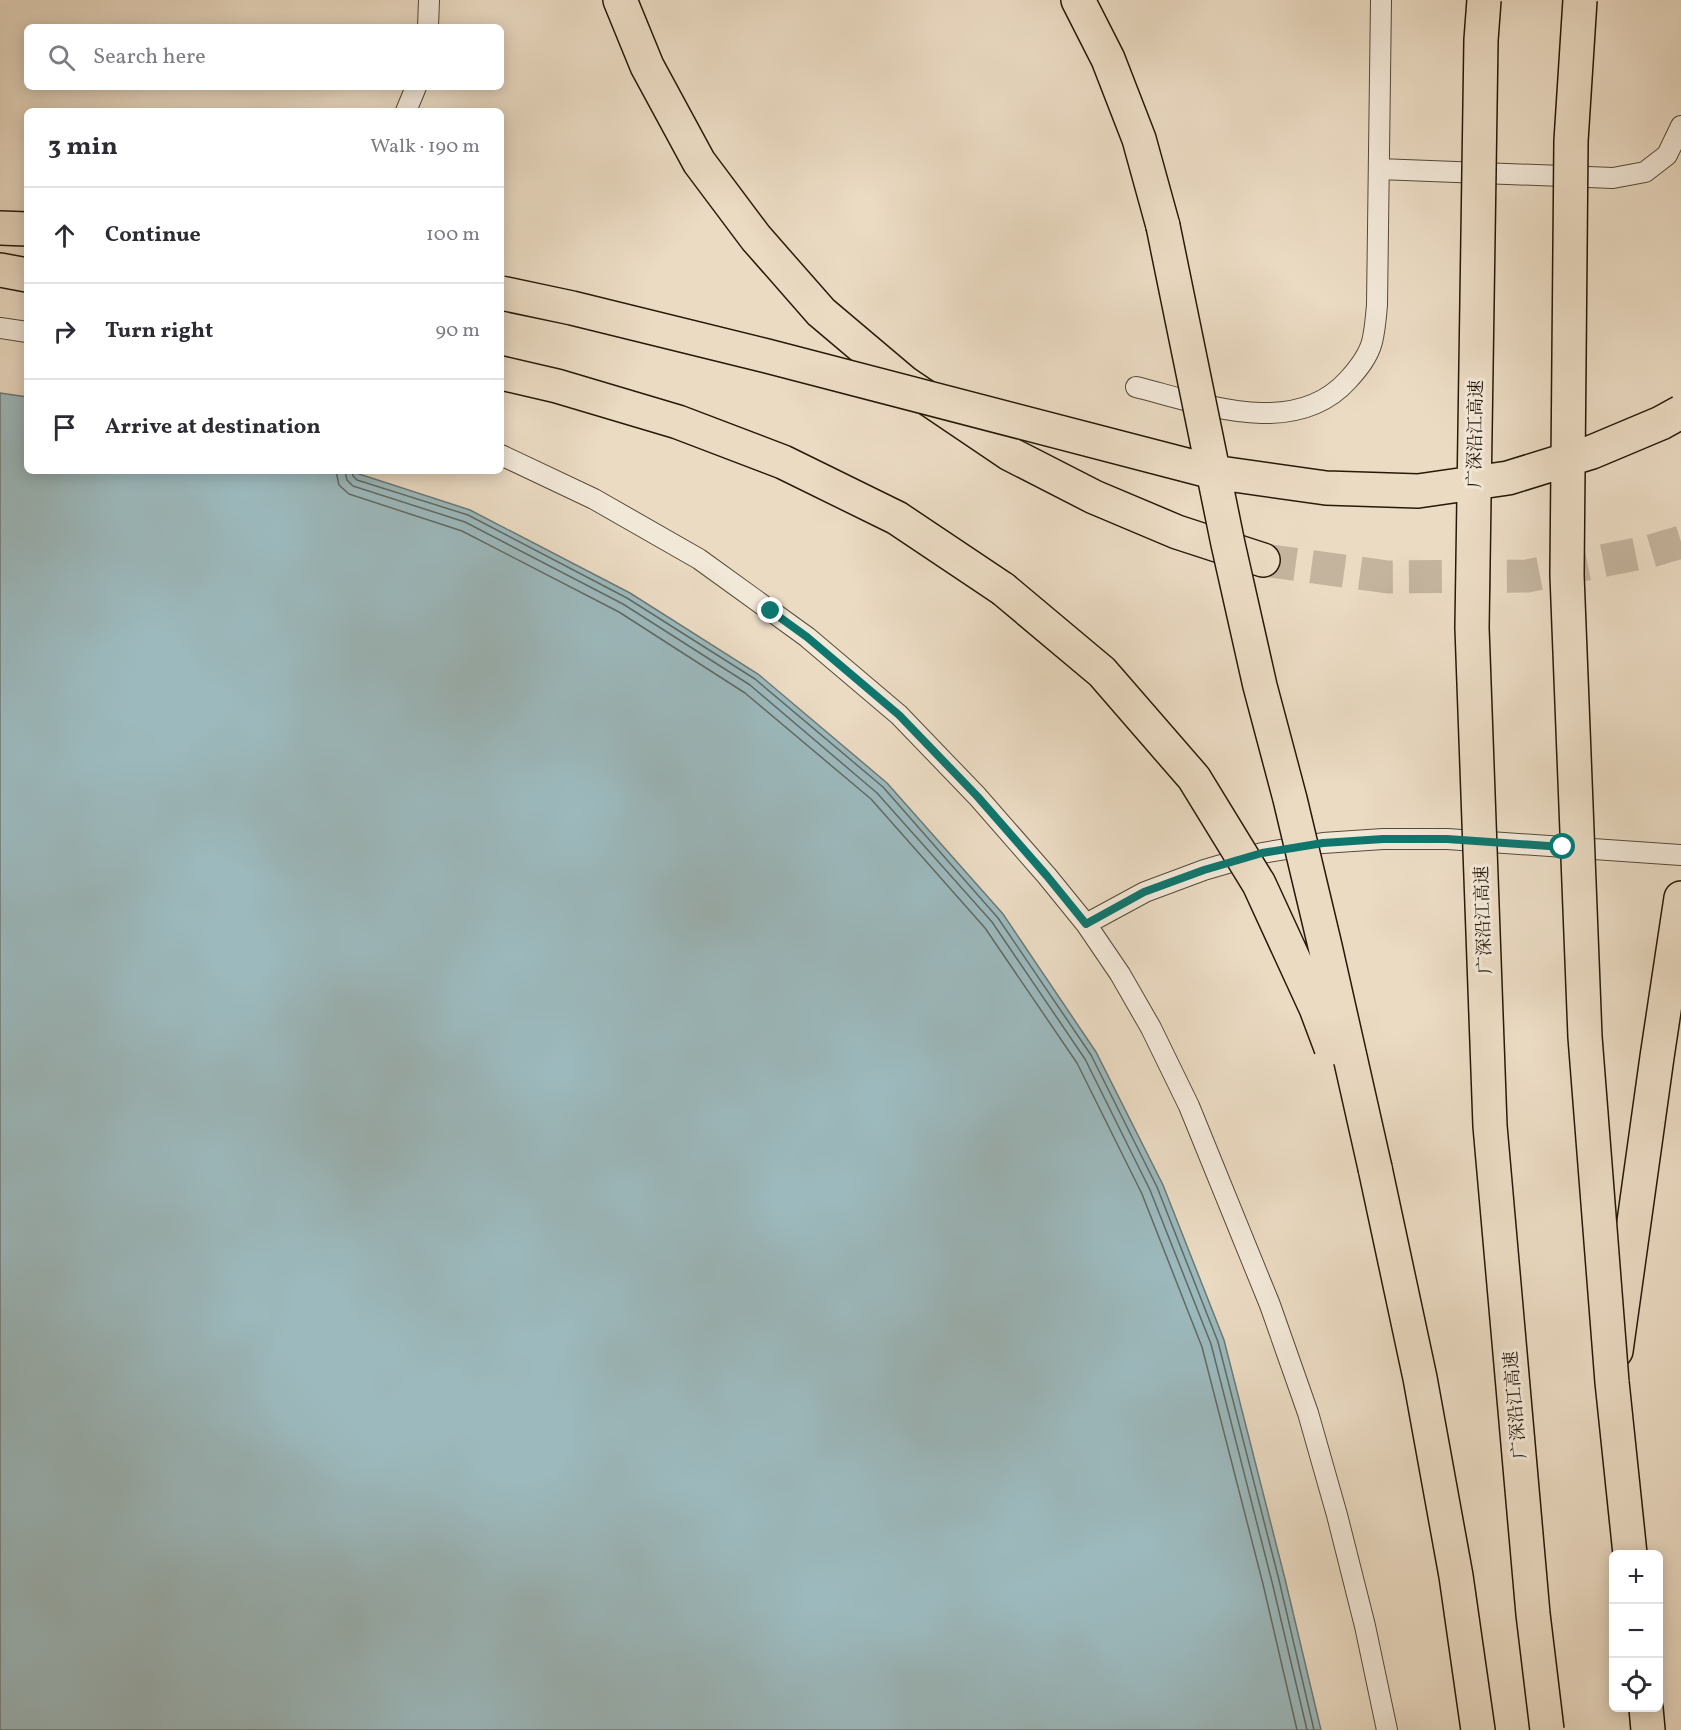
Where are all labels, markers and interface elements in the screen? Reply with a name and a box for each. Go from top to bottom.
search box [24,24,504,90]
icon: search [45,41,78,74]
text: Search here [93,42,206,73]
text: 3 min [48,129,118,165]
text: Walk · 190 m [370,133,480,161]
icon: ahead [48,219,81,252]
text: Continue [105,220,201,251]
text: 100 m [426,221,480,249]
icon: right [48,315,81,348]
text: Turn right [105,316,213,347]
text: 90 m [436,317,480,345]
street label: 广深沿江高速 [1463,380,1490,488]
icon: arrive [48,411,81,444]
text: Arrive at destination [105,412,321,443]
route end [757,597,783,623]
route start [1549,833,1575,859]
street label: 广深沿江高速 [1470,866,1499,974]
street label: 广深沿江高速 [1499,1350,1534,1460]
map controls [1609,1550,1663,1712]
button: + [1609,1550,1663,1604]
button: − [1609,1604,1663,1658]
button: locate [1609,1658,1663,1712]

